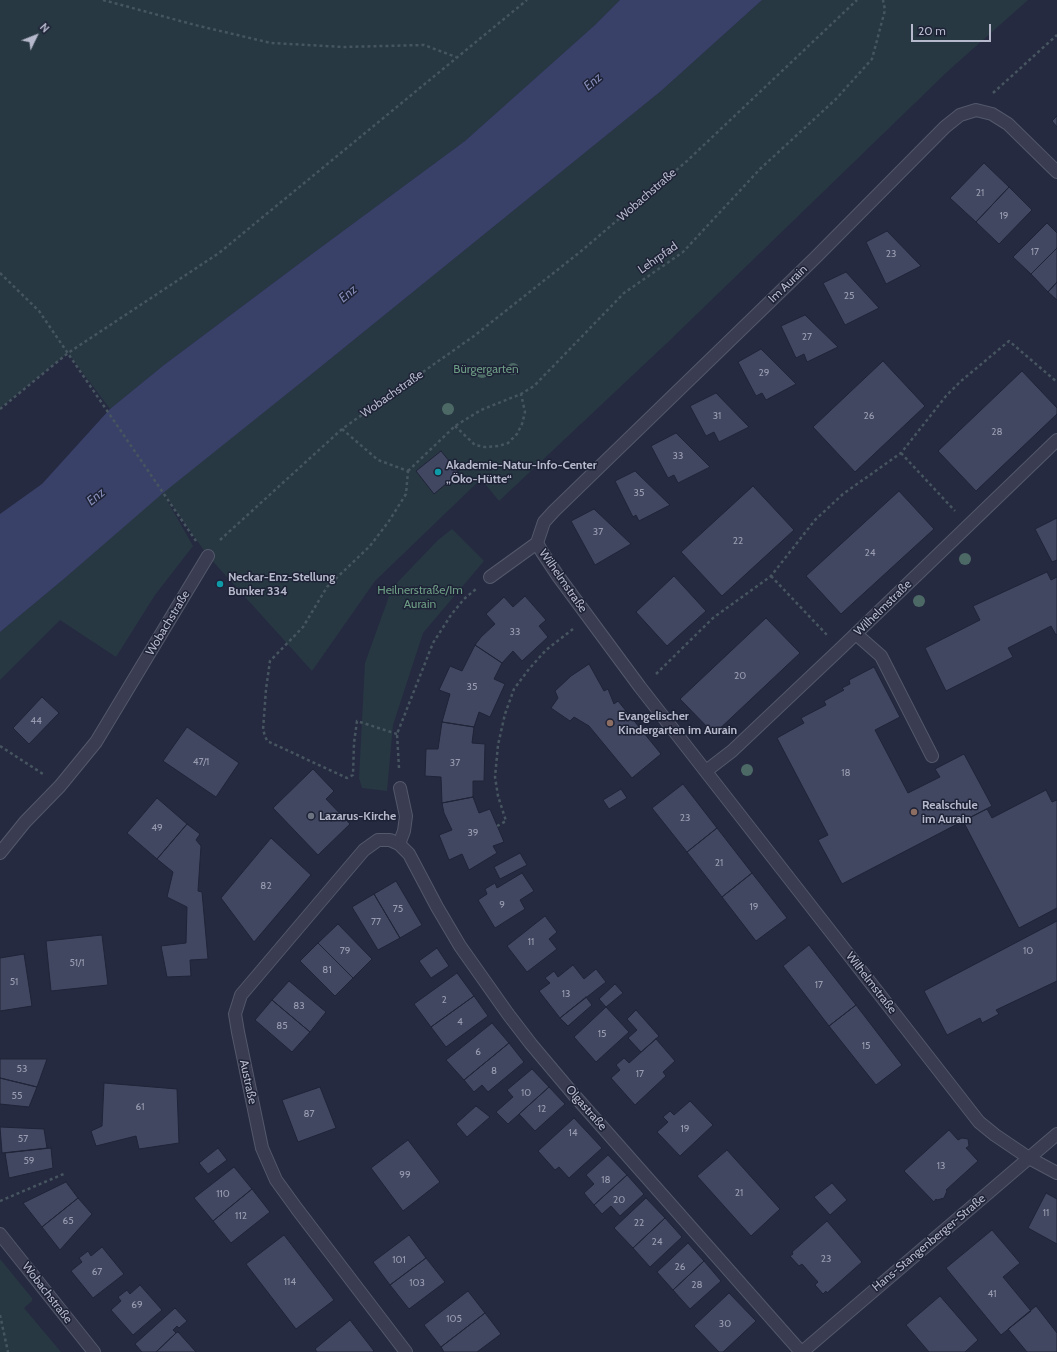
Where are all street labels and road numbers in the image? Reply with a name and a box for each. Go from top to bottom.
street label: Wobachstraße [615,166,679,224]
street label: Lehrpfad [635,239,681,277]
street label: Im Aurain [766,262,810,306]
street label: Wobachstraße [358,367,426,421]
street label: Wilhelmstraße [536,546,590,616]
street label: Wilhelmstraße [851,577,915,639]
street label: Wobachstraße [143,588,193,658]
street label: Wilhelmstraße [842,949,900,1017]
street label: Austraße [236,1058,260,1106]
street label: Olgastraße [562,1082,610,1134]
street label: Hans-Stangenberger-Straße [869,1191,989,1295]
street label: Wobachstraße [19,1260,75,1326]

